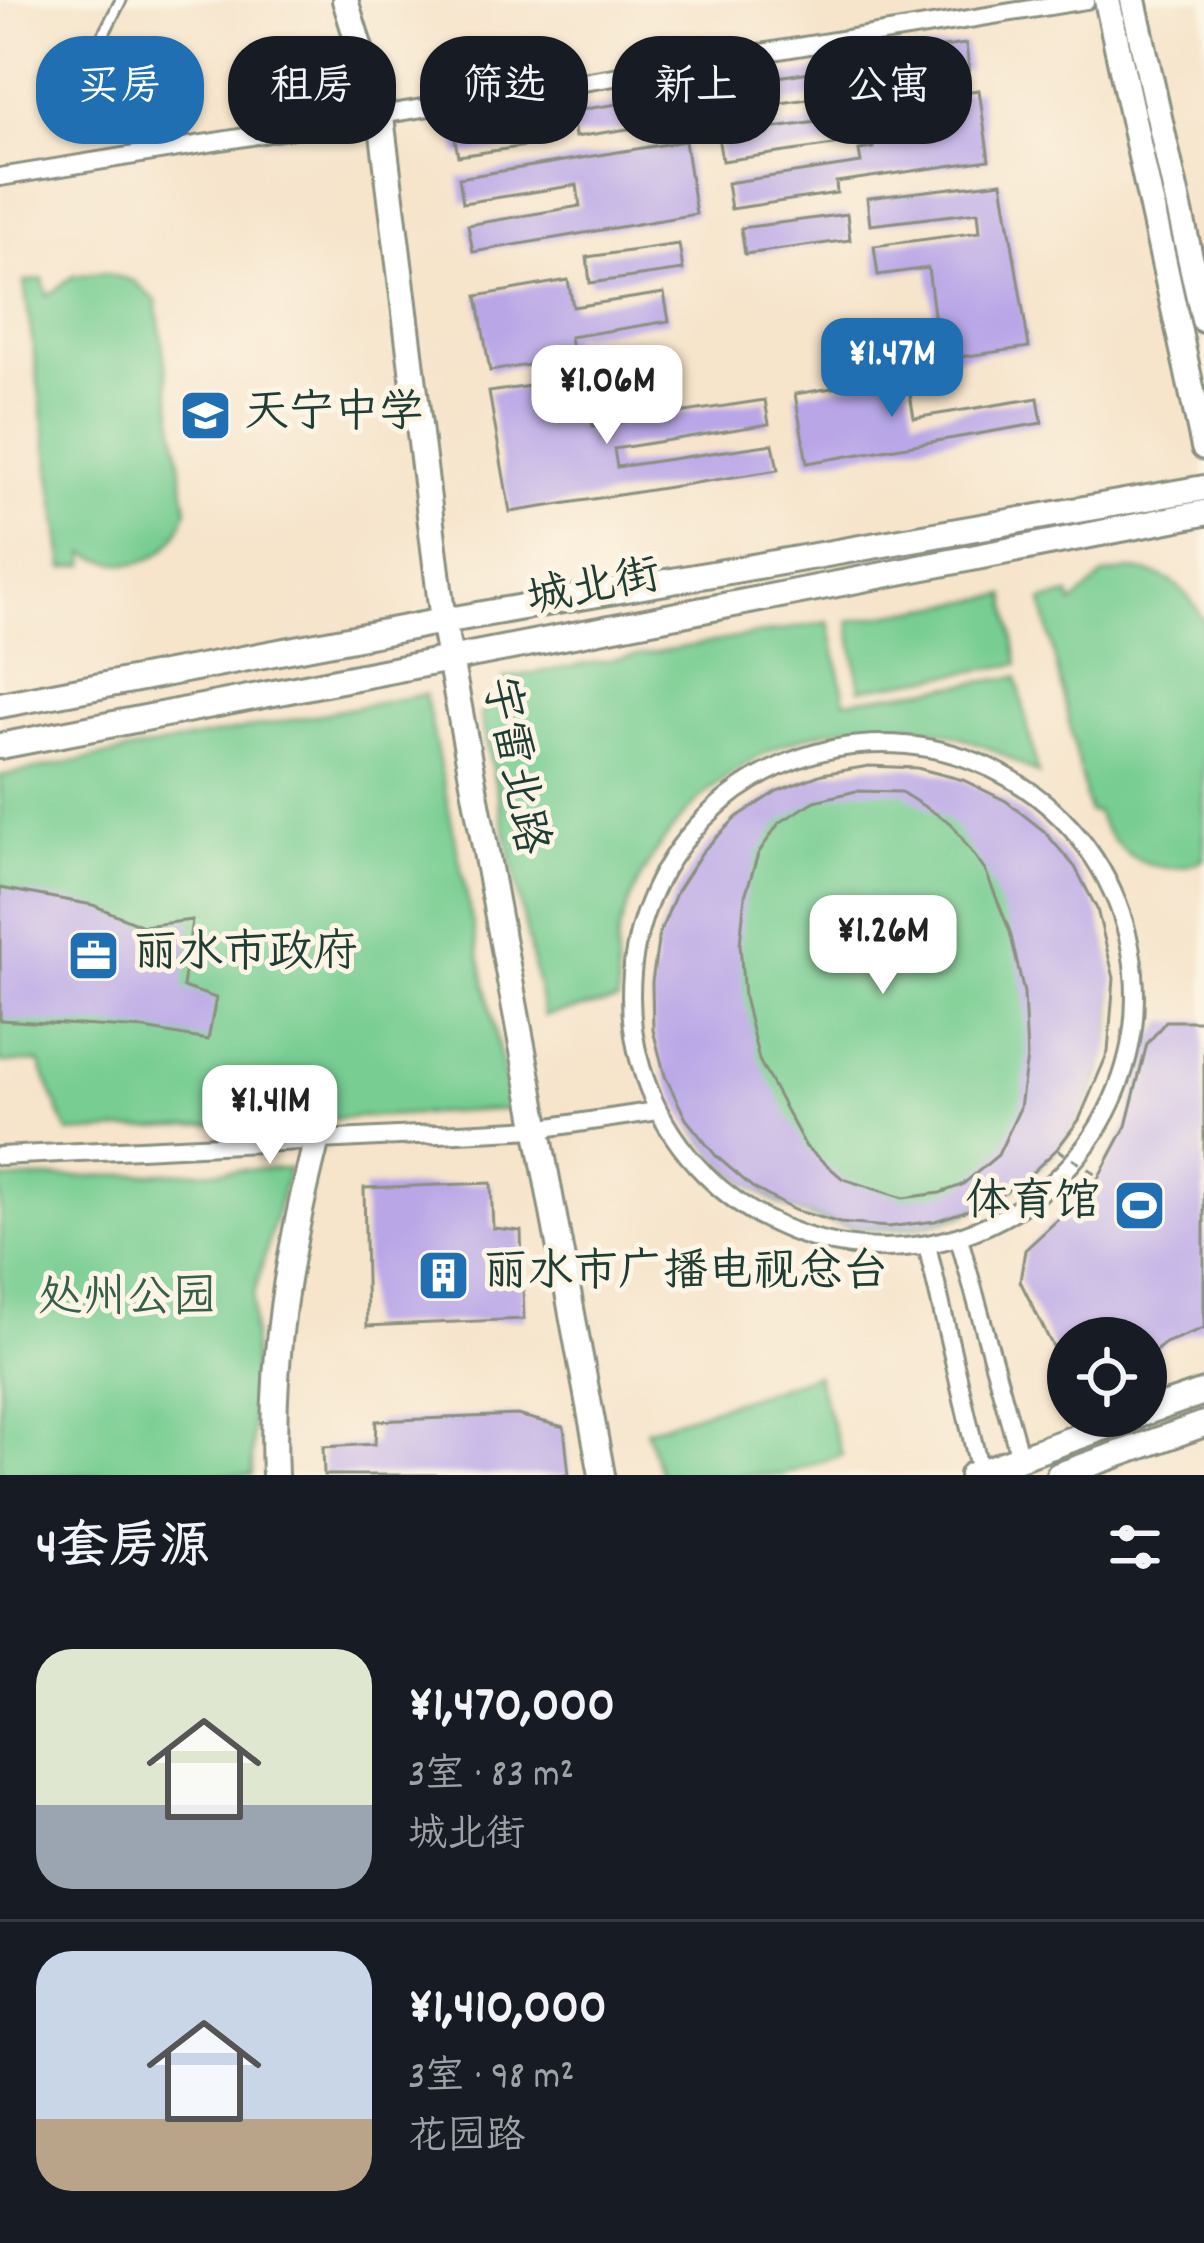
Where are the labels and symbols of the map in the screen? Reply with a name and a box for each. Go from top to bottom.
pin: ¥1.47M [794,318,990,420]
pin: ¥1.06M [509,345,705,447]
place label: 天宁中学 [244,384,424,448]
school or university icon: 天宁中学 [177,388,233,444]
street label: 城北街 [522,546,666,634]
street label: 宇雷北路 [463,672,561,860]
pin: ¥1.26M [785,895,981,997]
place label: 丽水市政府 [133,924,358,988]
office icon: 丽水市政府 [66,928,122,984]
pin: ¥1.41M [172,1065,368,1167]
place label: 体育馆 [965,1173,1100,1237]
sports icon: 体育馆 [1111,1177,1167,1233]
place label: 丽水市广播电视总台 [483,1243,888,1307]
building icon: 丽水市广播电视总台 [416,1247,472,1303]
park label: 处州公园 [37,1269,217,1333]

